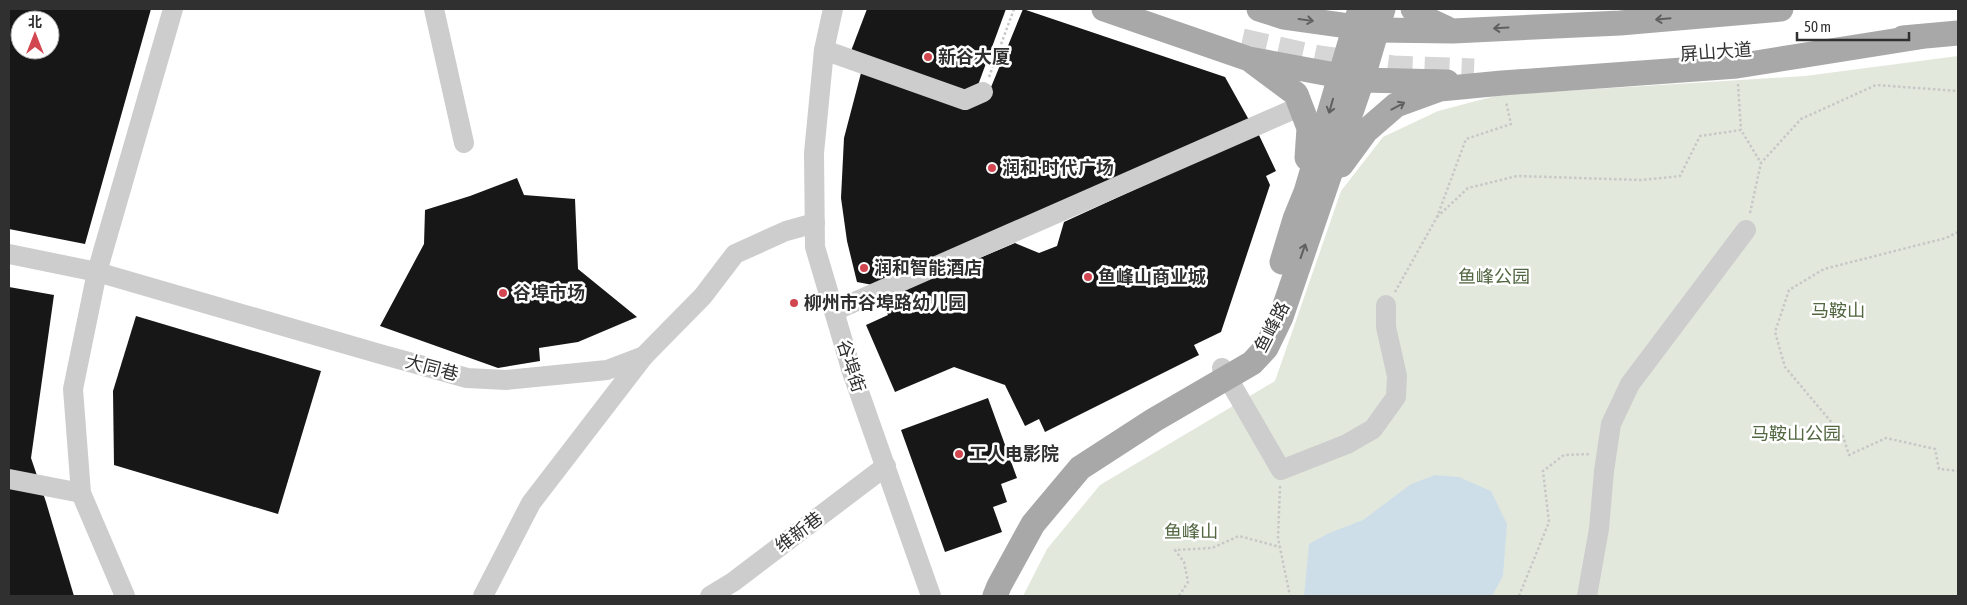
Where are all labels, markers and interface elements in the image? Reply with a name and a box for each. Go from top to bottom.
north arrow [10,10,60,60]
scale bar [1797,10,1910,42]
text: 北 [28,14,42,30]
one-way arrow [1655,14,1671,24]
one-way arrow [1298,16,1314,26]
text: 50 m [1804,18,1831,35]
one-way arrow [1493,24,1509,33]
street label: 屏山大道 [1679,39,1753,64]
place label: 新谷大厦 [938,46,1010,67]
marker: 新谷大厦 [922,51,934,63]
one-way arrow [1325,97,1335,113]
one-way arrow [1391,101,1406,111]
place label: 润和·时代广场 [1002,157,1114,178]
marker: 润和·时代广场 [986,162,998,174]
one-way arrow [1299,243,1309,259]
place label: 润和智能酒店 [874,257,982,278]
marker: 润和智能酒店 [858,262,870,274]
place label: 鱼峰山商业城 [1098,266,1206,287]
park label: 鱼峰公园 [1458,266,1530,287]
marker: 鱼峰山商业城 [1082,271,1094,283]
place label: 谷埠市场 [513,282,585,303]
marker: 谷埠市场 [497,287,509,299]
place label: 柳州市谷埠路幼儿园 [804,292,966,313]
marker: 柳州市谷埠路幼儿园 [788,297,800,309]
street label: 鱼峰路 [1250,298,1293,356]
park label: 马鞍山 [1811,300,1865,321]
street label: 谷埠街 [833,337,870,395]
street label: 大同巷 [403,350,461,385]
park label: 马鞍山公园 [1751,423,1841,444]
place label: 工人电影院 [969,443,1059,464]
marker: 工人电影院 [953,448,965,460]
street label: 维新巷 [771,507,827,556]
park label: 鱼峰山 [1164,521,1218,542]

